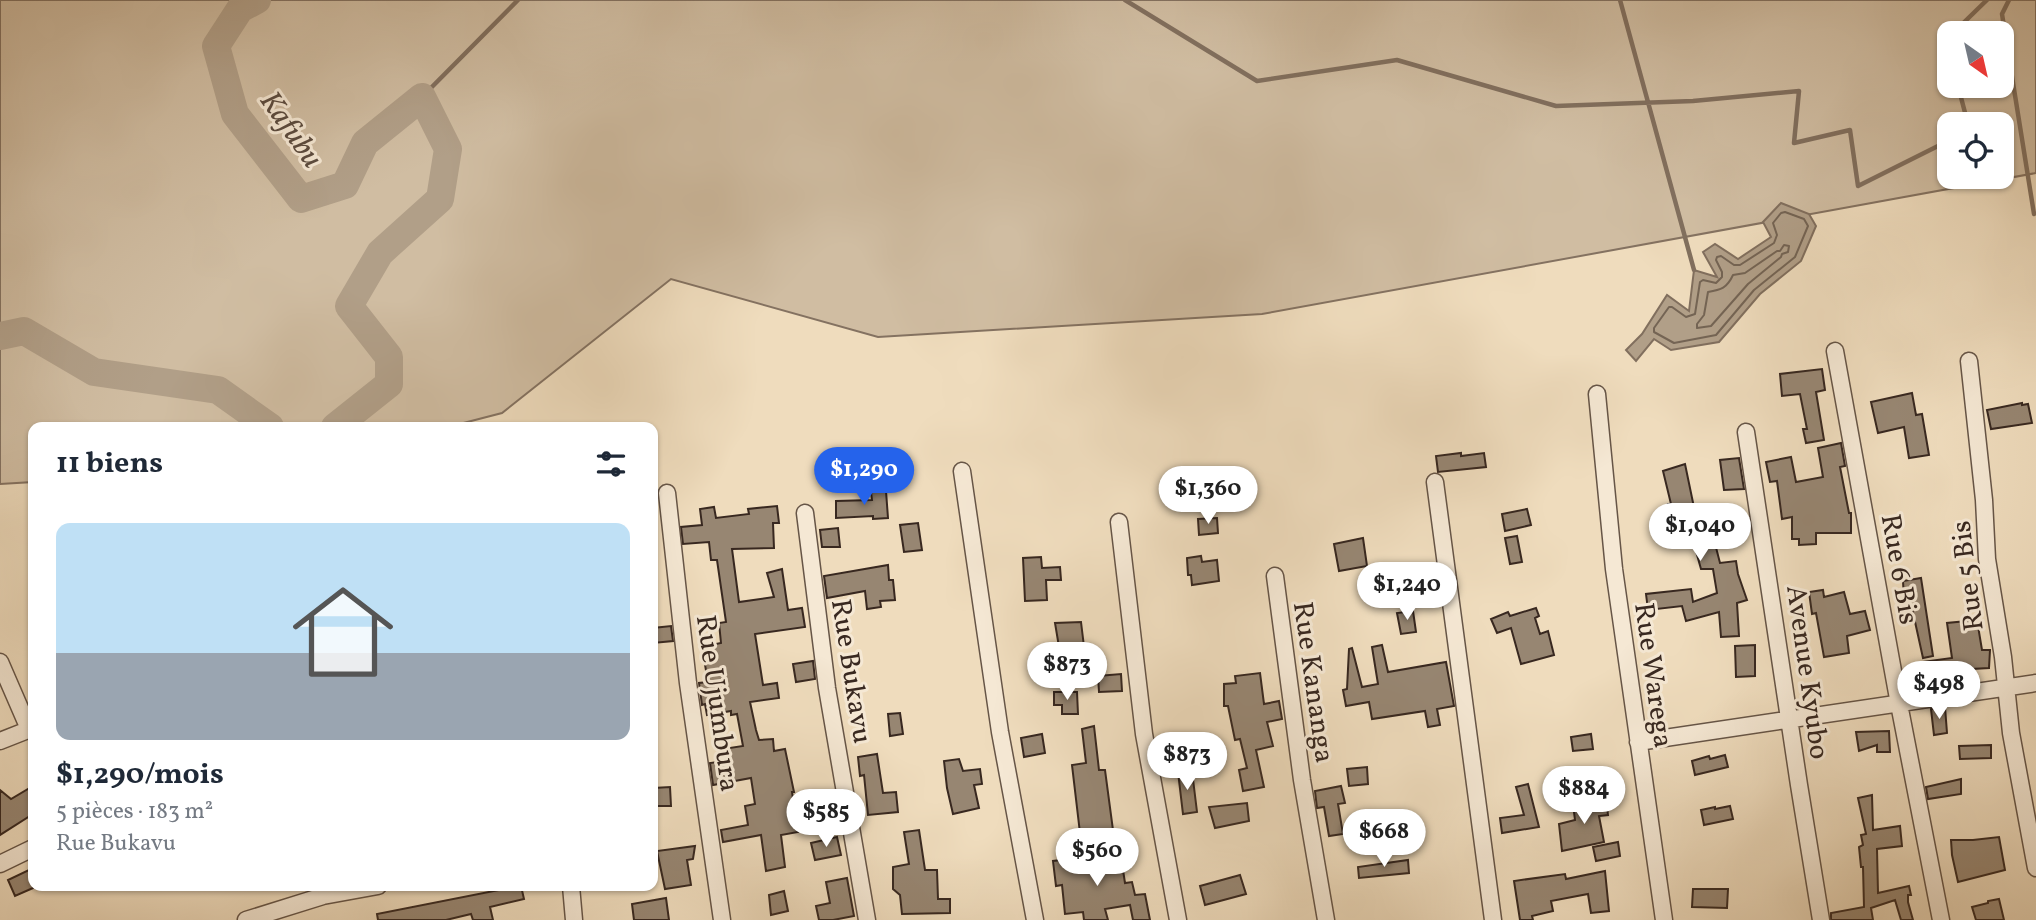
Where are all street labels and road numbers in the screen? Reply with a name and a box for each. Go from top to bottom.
street label: Rue 6 Bis [1870,511,1927,628]
street label: Rue 5 Bis [1942,518,1995,633]
street label: Avenue Kyubo [1775,583,1838,762]
street label: Rue Bukavu [820,596,881,747]
street label: Rue Kananga [1282,599,1343,765]
street label: Rue Warega [1623,600,1682,751]
street label: Rue Ujumbura [685,613,748,794]

